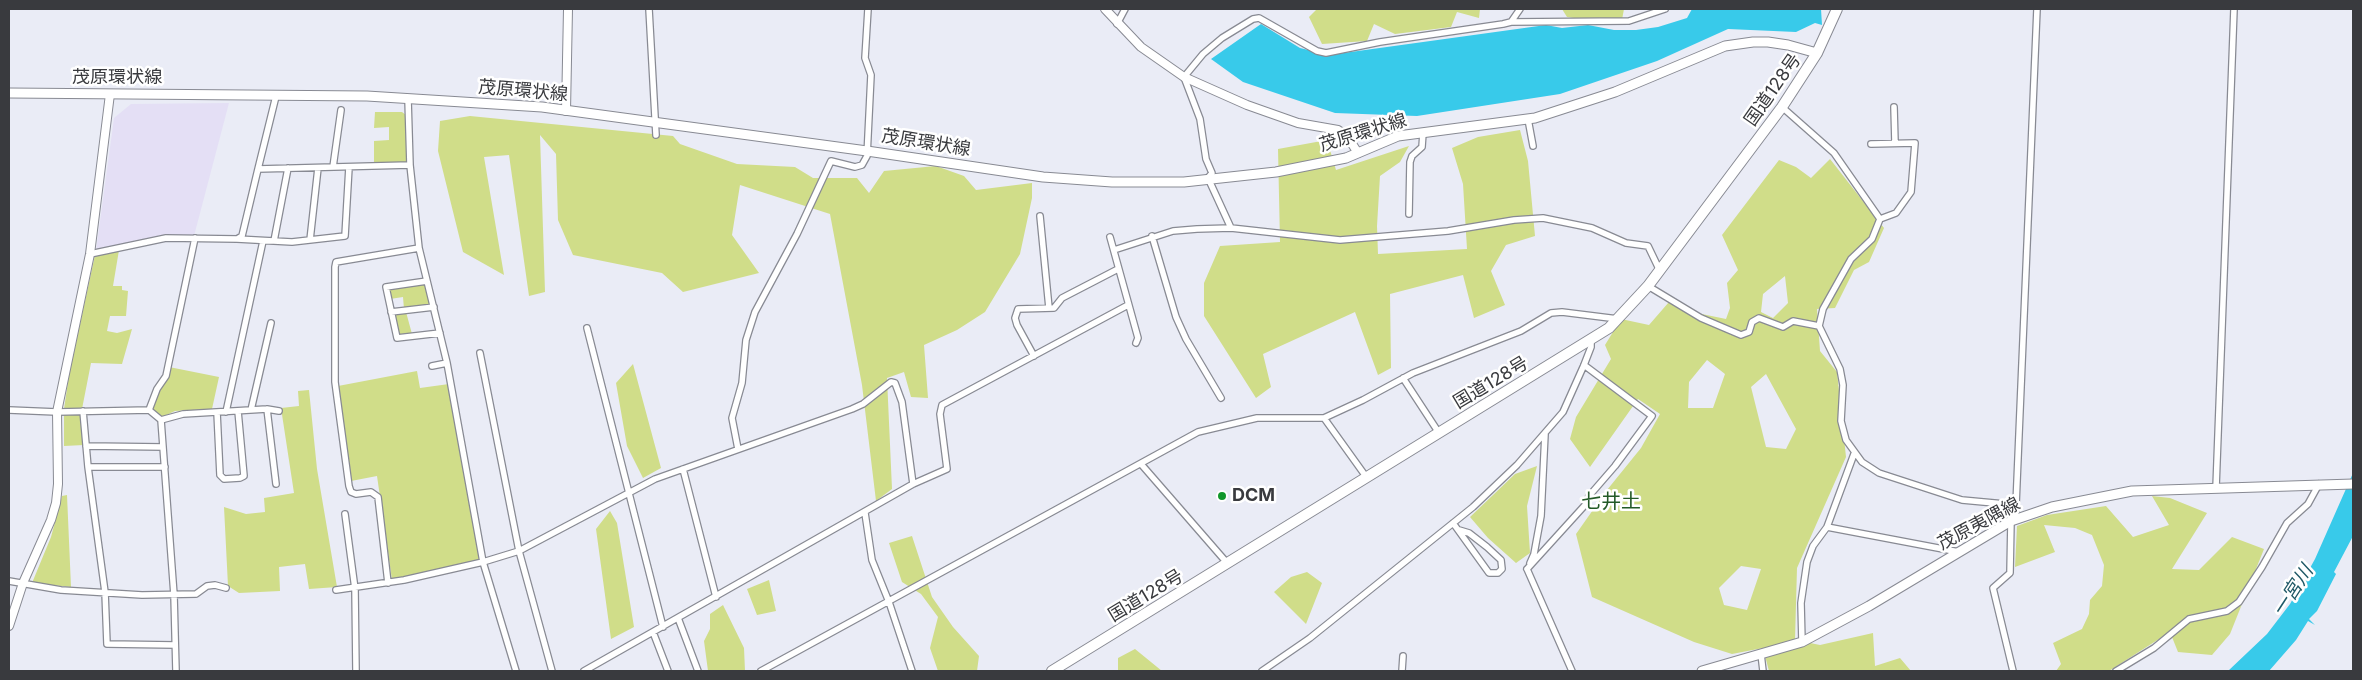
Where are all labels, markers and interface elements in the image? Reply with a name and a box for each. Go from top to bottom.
street label: 国道128号 [1740,50,1806,130]
street label: 茂原環状線 [72,67,162,89]
street label: 茂原環状線 [477,76,569,106]
street label: 茂原環状線 [1317,110,1409,156]
street label: 茂原環状線 [880,125,972,161]
street label: 国道128号 [1450,352,1532,414]
place label: DCM [1232,485,1275,507]
marker: DCM [1216,490,1228,502]
district label: 七井土 [1581,490,1641,514]
street label: 茂原夷隅線 [1934,493,2024,555]
water label: 一宮川 [2268,561,2318,621]
street label: 国道128号 [1105,565,1187,627]

